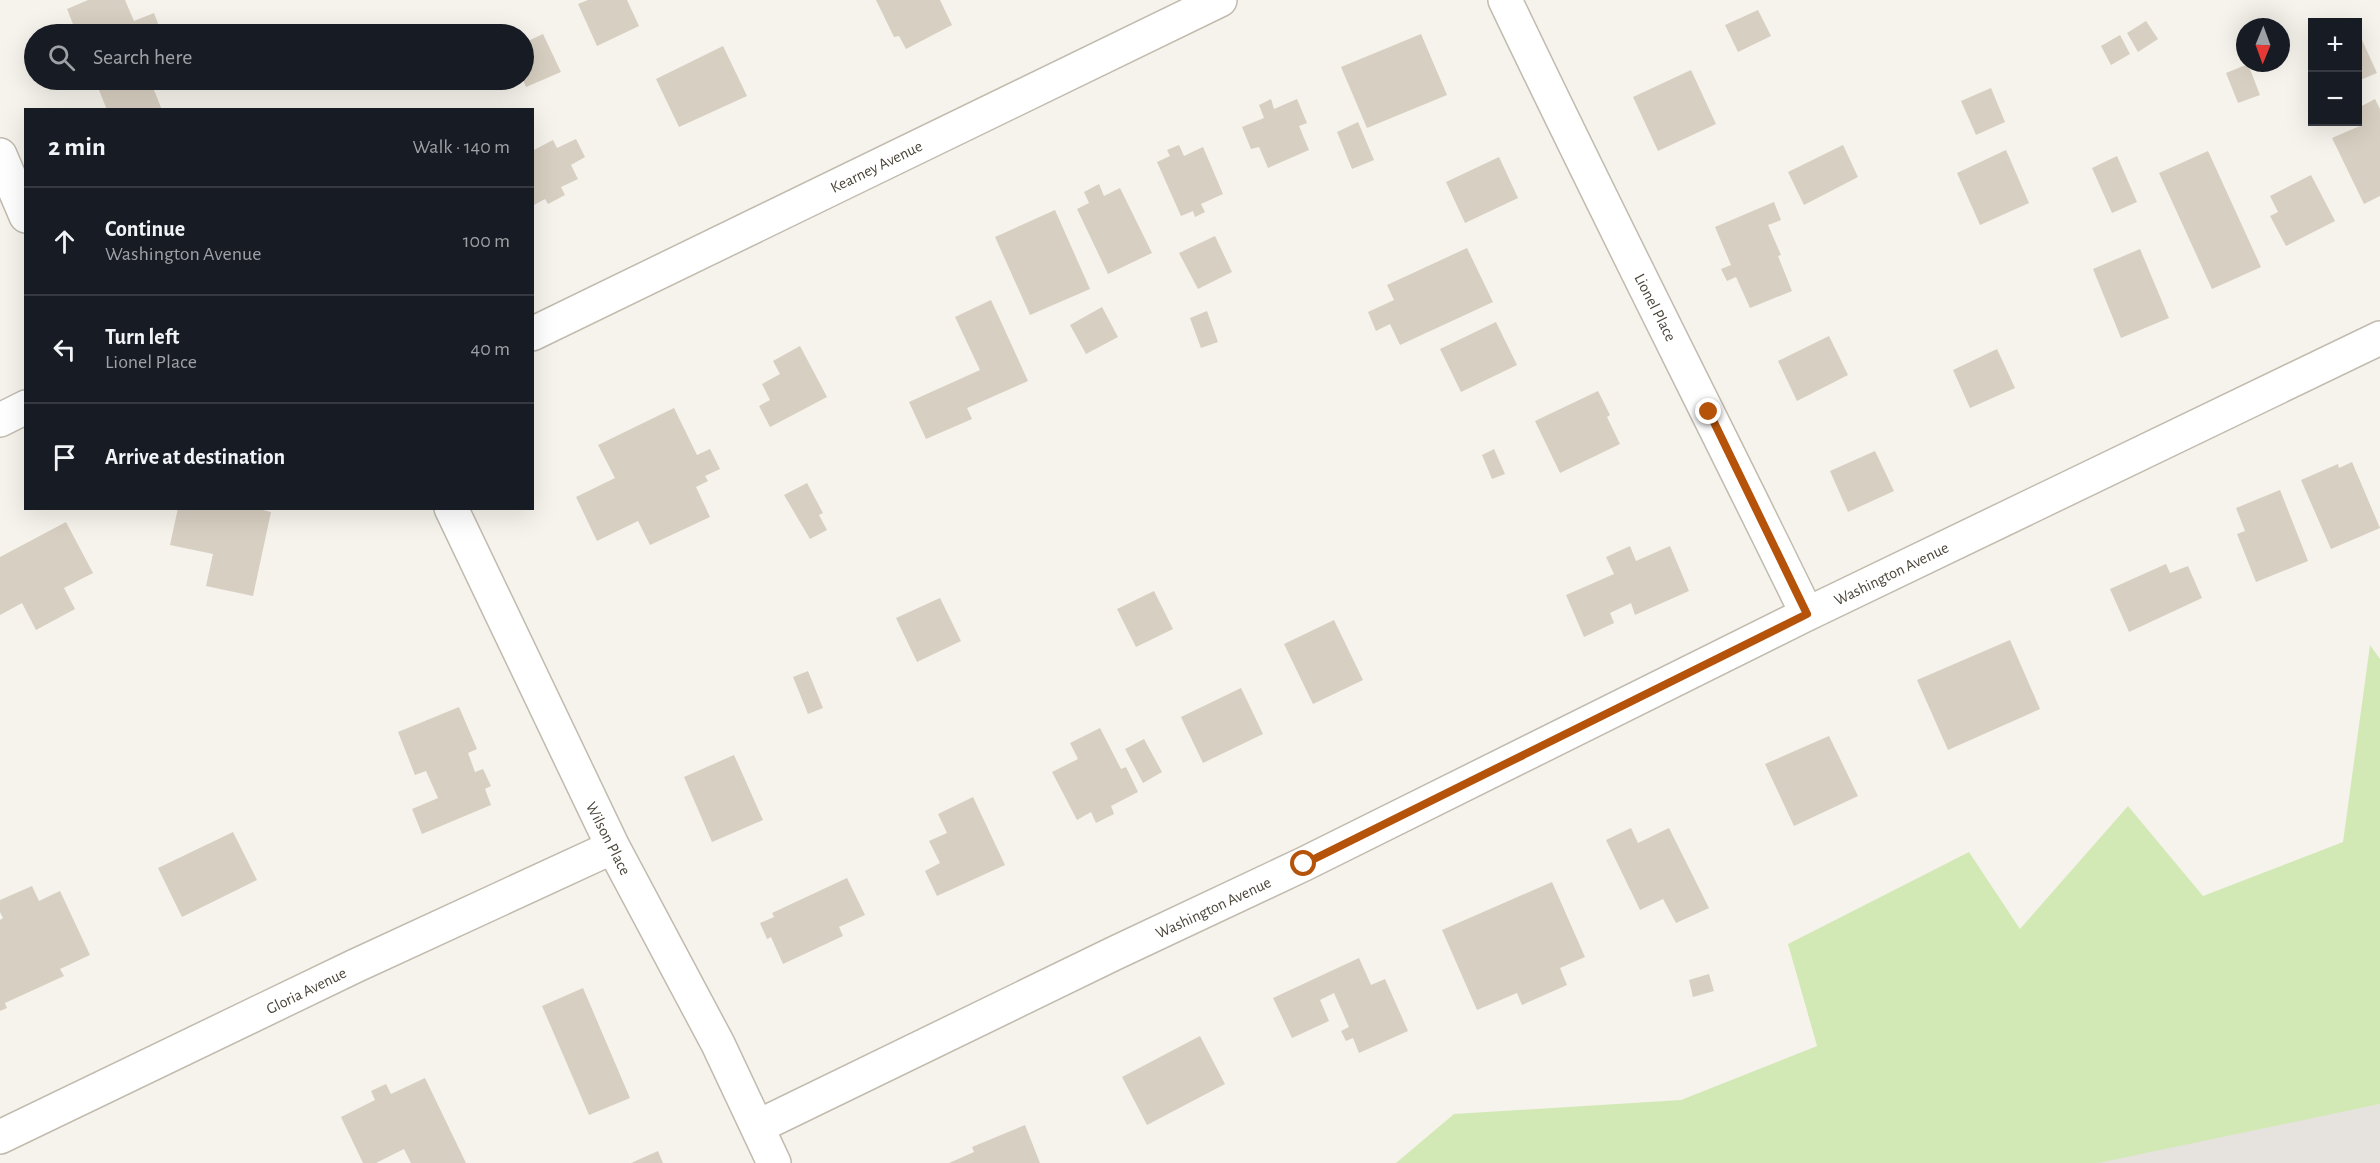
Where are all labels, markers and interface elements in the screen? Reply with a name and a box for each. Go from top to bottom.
north arrow [2236,18,2290,72]
map controls [2308,18,2362,126]
button: + [2308,18,2362,72]
search box [24,24,534,90]
icon: search [45,41,78,74]
text: Search here [93,46,192,68]
button: − [2308,72,2362,126]
text: 2 min [48,134,106,160]
text: Walk · 140 m [412,137,510,157]
street label: Kearney Avenue [828,138,925,197]
text: Continue [105,218,185,240]
icon: ahead [48,225,81,258]
text: 100 m [463,231,510,251]
text: Washington Avenue [105,244,261,264]
street label: Lionel Place [1631,271,1679,344]
text: Turn left [105,326,179,348]
icon: left [48,333,81,366]
text: 40 m [471,339,510,359]
text: Lionel Place [105,352,197,372]
route end [1695,398,1721,424]
icon: arrive [48,441,81,474]
text: Arrive at destination [105,446,285,468]
street label: Washington Avenue [1832,539,1951,609]
street label: Wilson Place [583,799,633,878]
route start [1290,850,1316,876]
street label: Washington Avenue [1153,874,1273,942]
street label: Gloria Avenue [264,965,349,1017]

